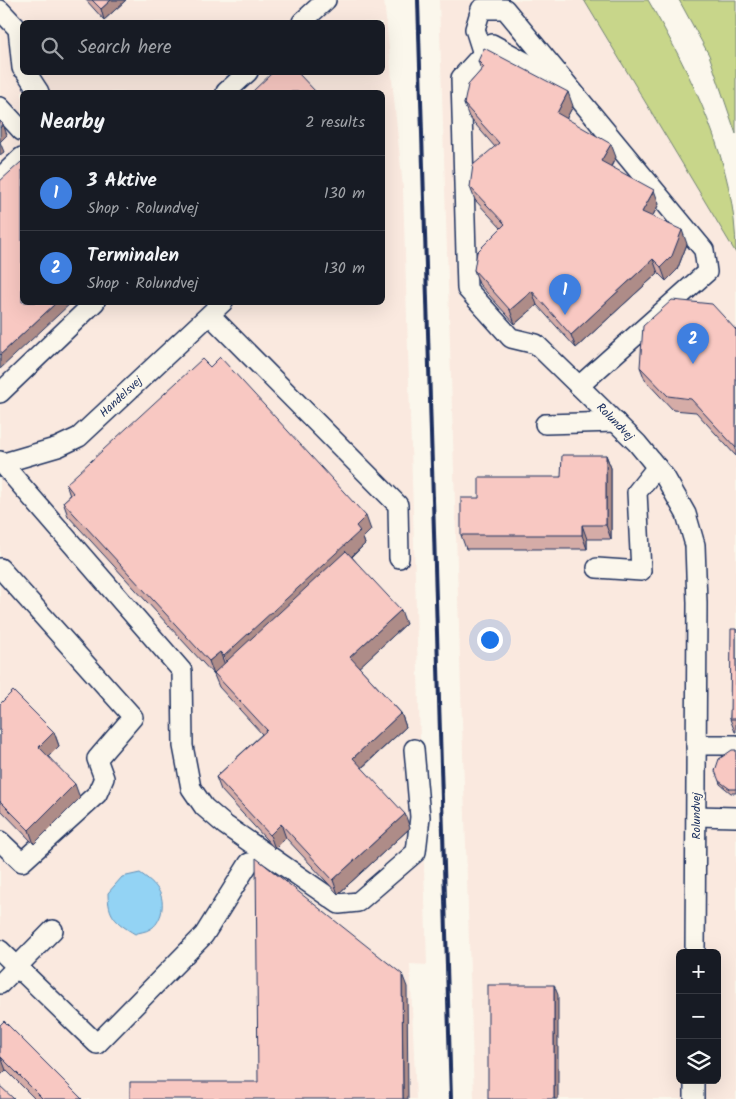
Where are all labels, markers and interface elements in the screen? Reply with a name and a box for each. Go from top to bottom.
search box [20,20,385,75]
text: Search here [78,33,172,63]
icon: search [38,34,66,62]
text: Nearby [40,106,105,139]
text: 2 results [305,110,365,135]
text: 3 Aktive [87,166,157,196]
text: 1 [54,181,58,206]
text: 130 m [324,181,365,206]
text: Shop · Rolundvej [87,196,198,221]
text: Terminalen [87,241,179,271]
text: 2 [51,256,61,281]
text: 130 m [324,256,365,281]
text: Shop · Rolundvej [87,271,198,296]
pin: 1 [549,274,581,315]
pin: 2 [677,323,709,364]
street label: Handelsvej [95,371,148,422]
street label: Rolundvej [592,399,639,446]
your location [477,627,503,653]
street label: Rolundvej [687,792,706,840]
map controls [676,949,721,1084]
button: + [676,949,721,994]
button: − [676,994,721,1039]
button: layers [676,1039,721,1084]

